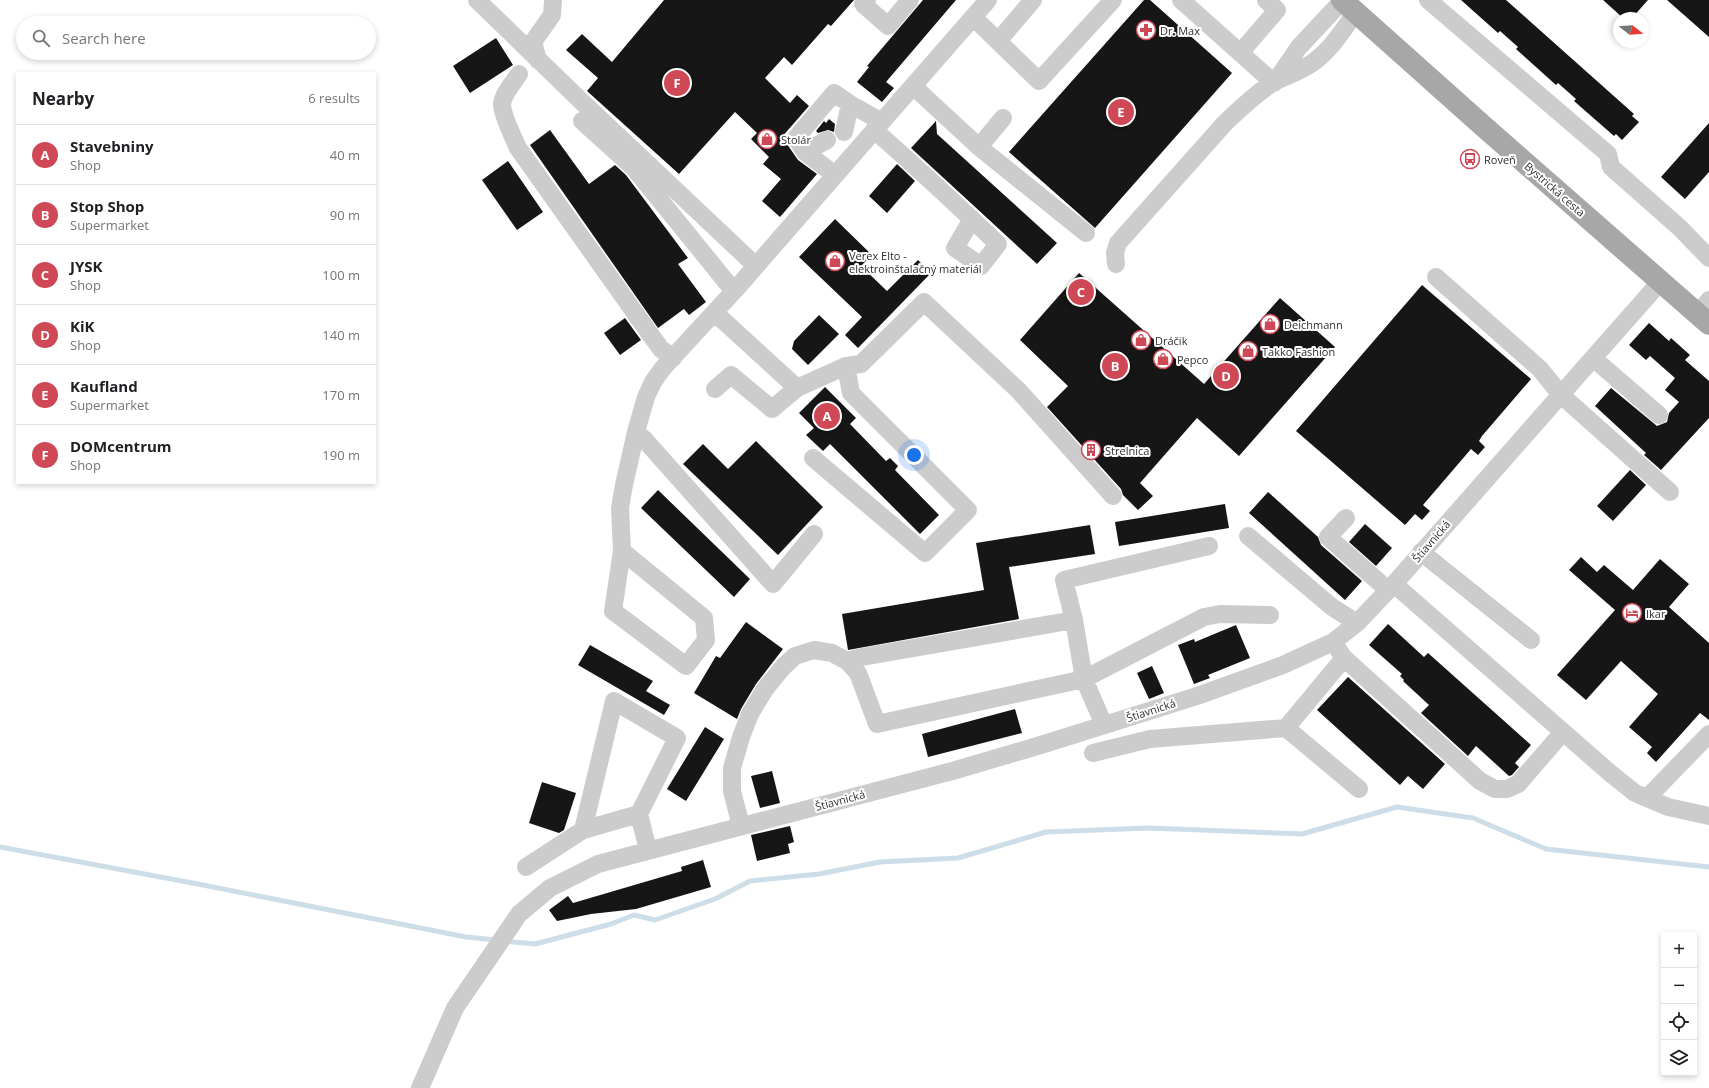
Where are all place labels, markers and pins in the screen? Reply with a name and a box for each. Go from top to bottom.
pharmacy icon: Dr. Max [1135,19,1157,41]
place label: Dr. Max [1160,23,1200,38]
pin: F [664,68,690,98]
pin: E [1108,97,1134,127]
shop icon: Stolár [756,128,778,150]
place label: Stolár [781,132,811,147]
bus stop icon: Roveň [1459,148,1481,170]
place label: Roveň [1484,152,1516,167]
place label: Verex Elto - elektroinštalačný materiál [849,248,982,276]
shop icon: Verex Elto - elektroinštalačný materiál [824,250,846,272]
pin: C [1068,277,1094,307]
shop icon: Deichmann [1259,313,1281,335]
place label: Deichmann [1284,317,1343,332]
shop icon: Dráčik [1130,329,1152,351]
place label: Dráčik [1155,333,1188,348]
shop icon: Takko Fashion [1237,340,1259,362]
place label: Takko Fashion [1262,344,1335,359]
shop icon: Pepco [1152,348,1174,370]
pin: B [1102,351,1128,381]
place label: Pepco [1177,352,1209,367]
pin: D [1213,361,1239,391]
pin: A [814,401,840,431]
building icon: Strelnica [1080,439,1102,461]
place label: Strelnica [1105,443,1149,458]
hotel icon: Ikar [1621,602,1643,624]
place label: Ikar [1646,606,1666,621]

